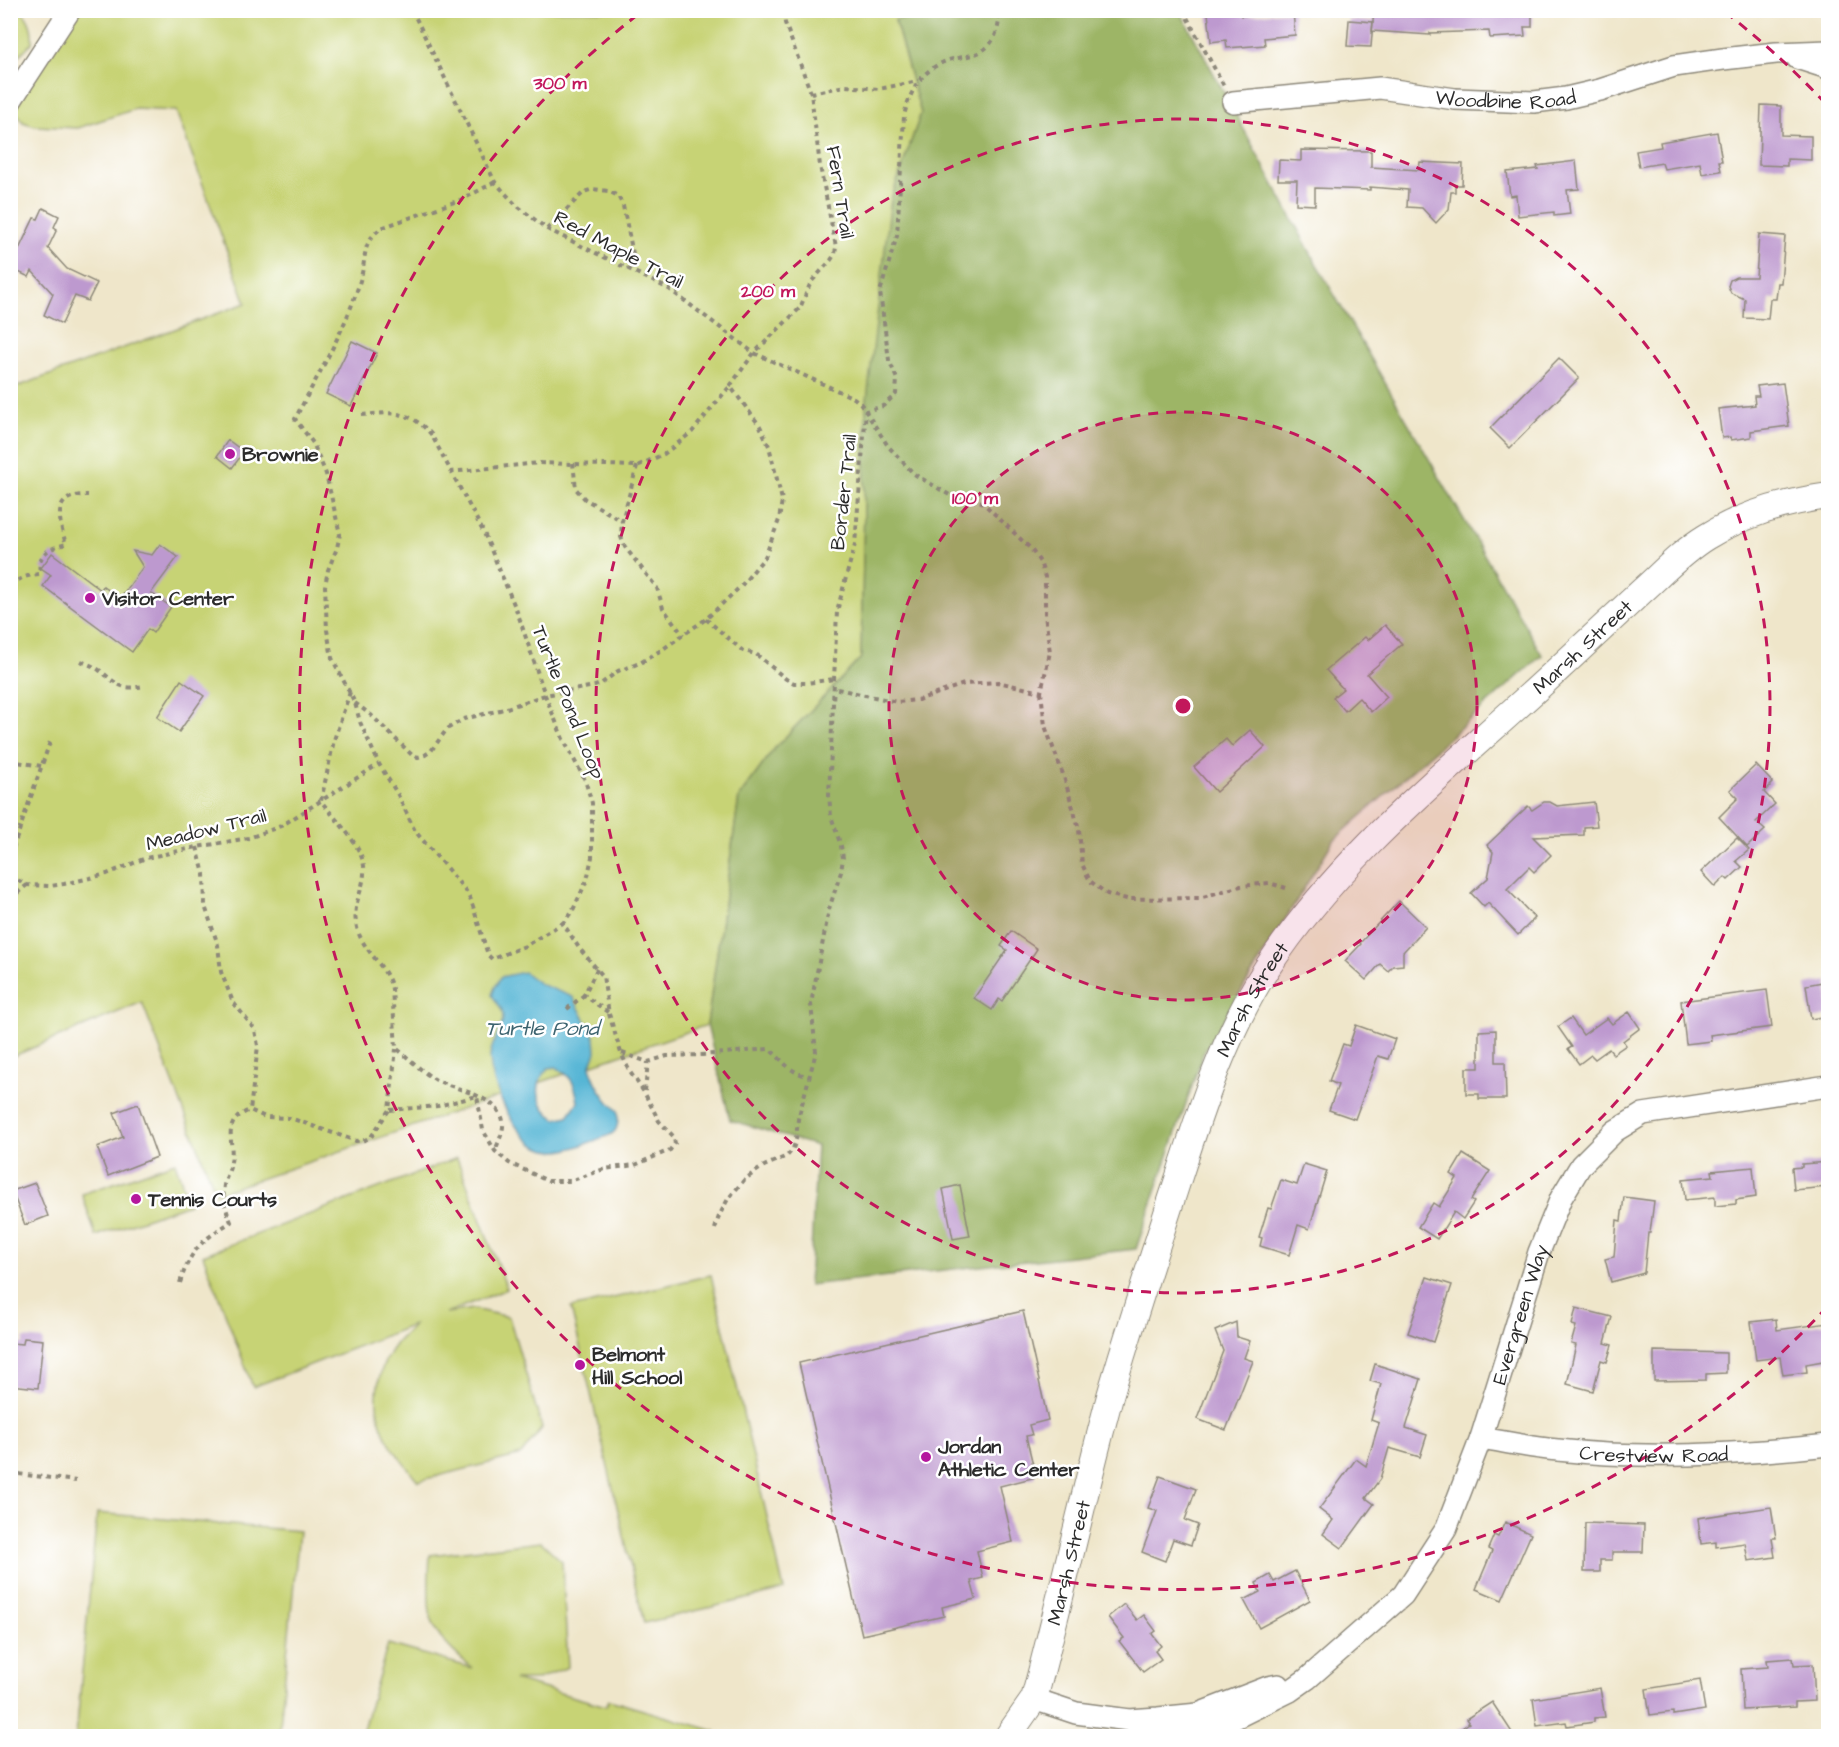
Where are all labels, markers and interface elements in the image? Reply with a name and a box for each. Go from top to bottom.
text: 300 m [532,71,588,96]
street label: Woodbine Road [1433,83,1579,117]
street label: Fern Trail [819,144,861,241]
street label: Red Maple Trail [549,204,688,296]
text: 200 m [740,279,796,304]
street label: Border Trail [824,433,864,551]
place label: Brownie [242,441,319,469]
marker: Brownie [223,447,237,461]
text: 100 m [952,486,999,511]
place label: Visitor Center [101,585,235,613]
marker: Visitor Center [83,591,97,605]
street label: Marsh Street [1527,594,1639,701]
street label: Turtle Pond Loop [524,621,612,783]
centre of rings [1173,696,1193,716]
street label: Meadow Trail [143,801,269,858]
street label: Marsh Street [1210,937,1296,1061]
water label: Turtle Pond [485,1014,603,1043]
place label: Tennis Courts [147,1186,277,1214]
marker: Tennis Courts [129,1192,143,1206]
street label: Evergreen Way [1486,1240,1557,1388]
place label: Belmont Hill School [592,1341,683,1392]
marker: Belmont Hill School [573,1358,587,1372]
place label: Jordan Athletic Center [937,1433,1080,1484]
street label: Crestview Road [1579,1439,1729,1470]
marker: Jordan Athletic Center [919,1450,933,1464]
street label: Marsh Street [1041,1497,1098,1628]

